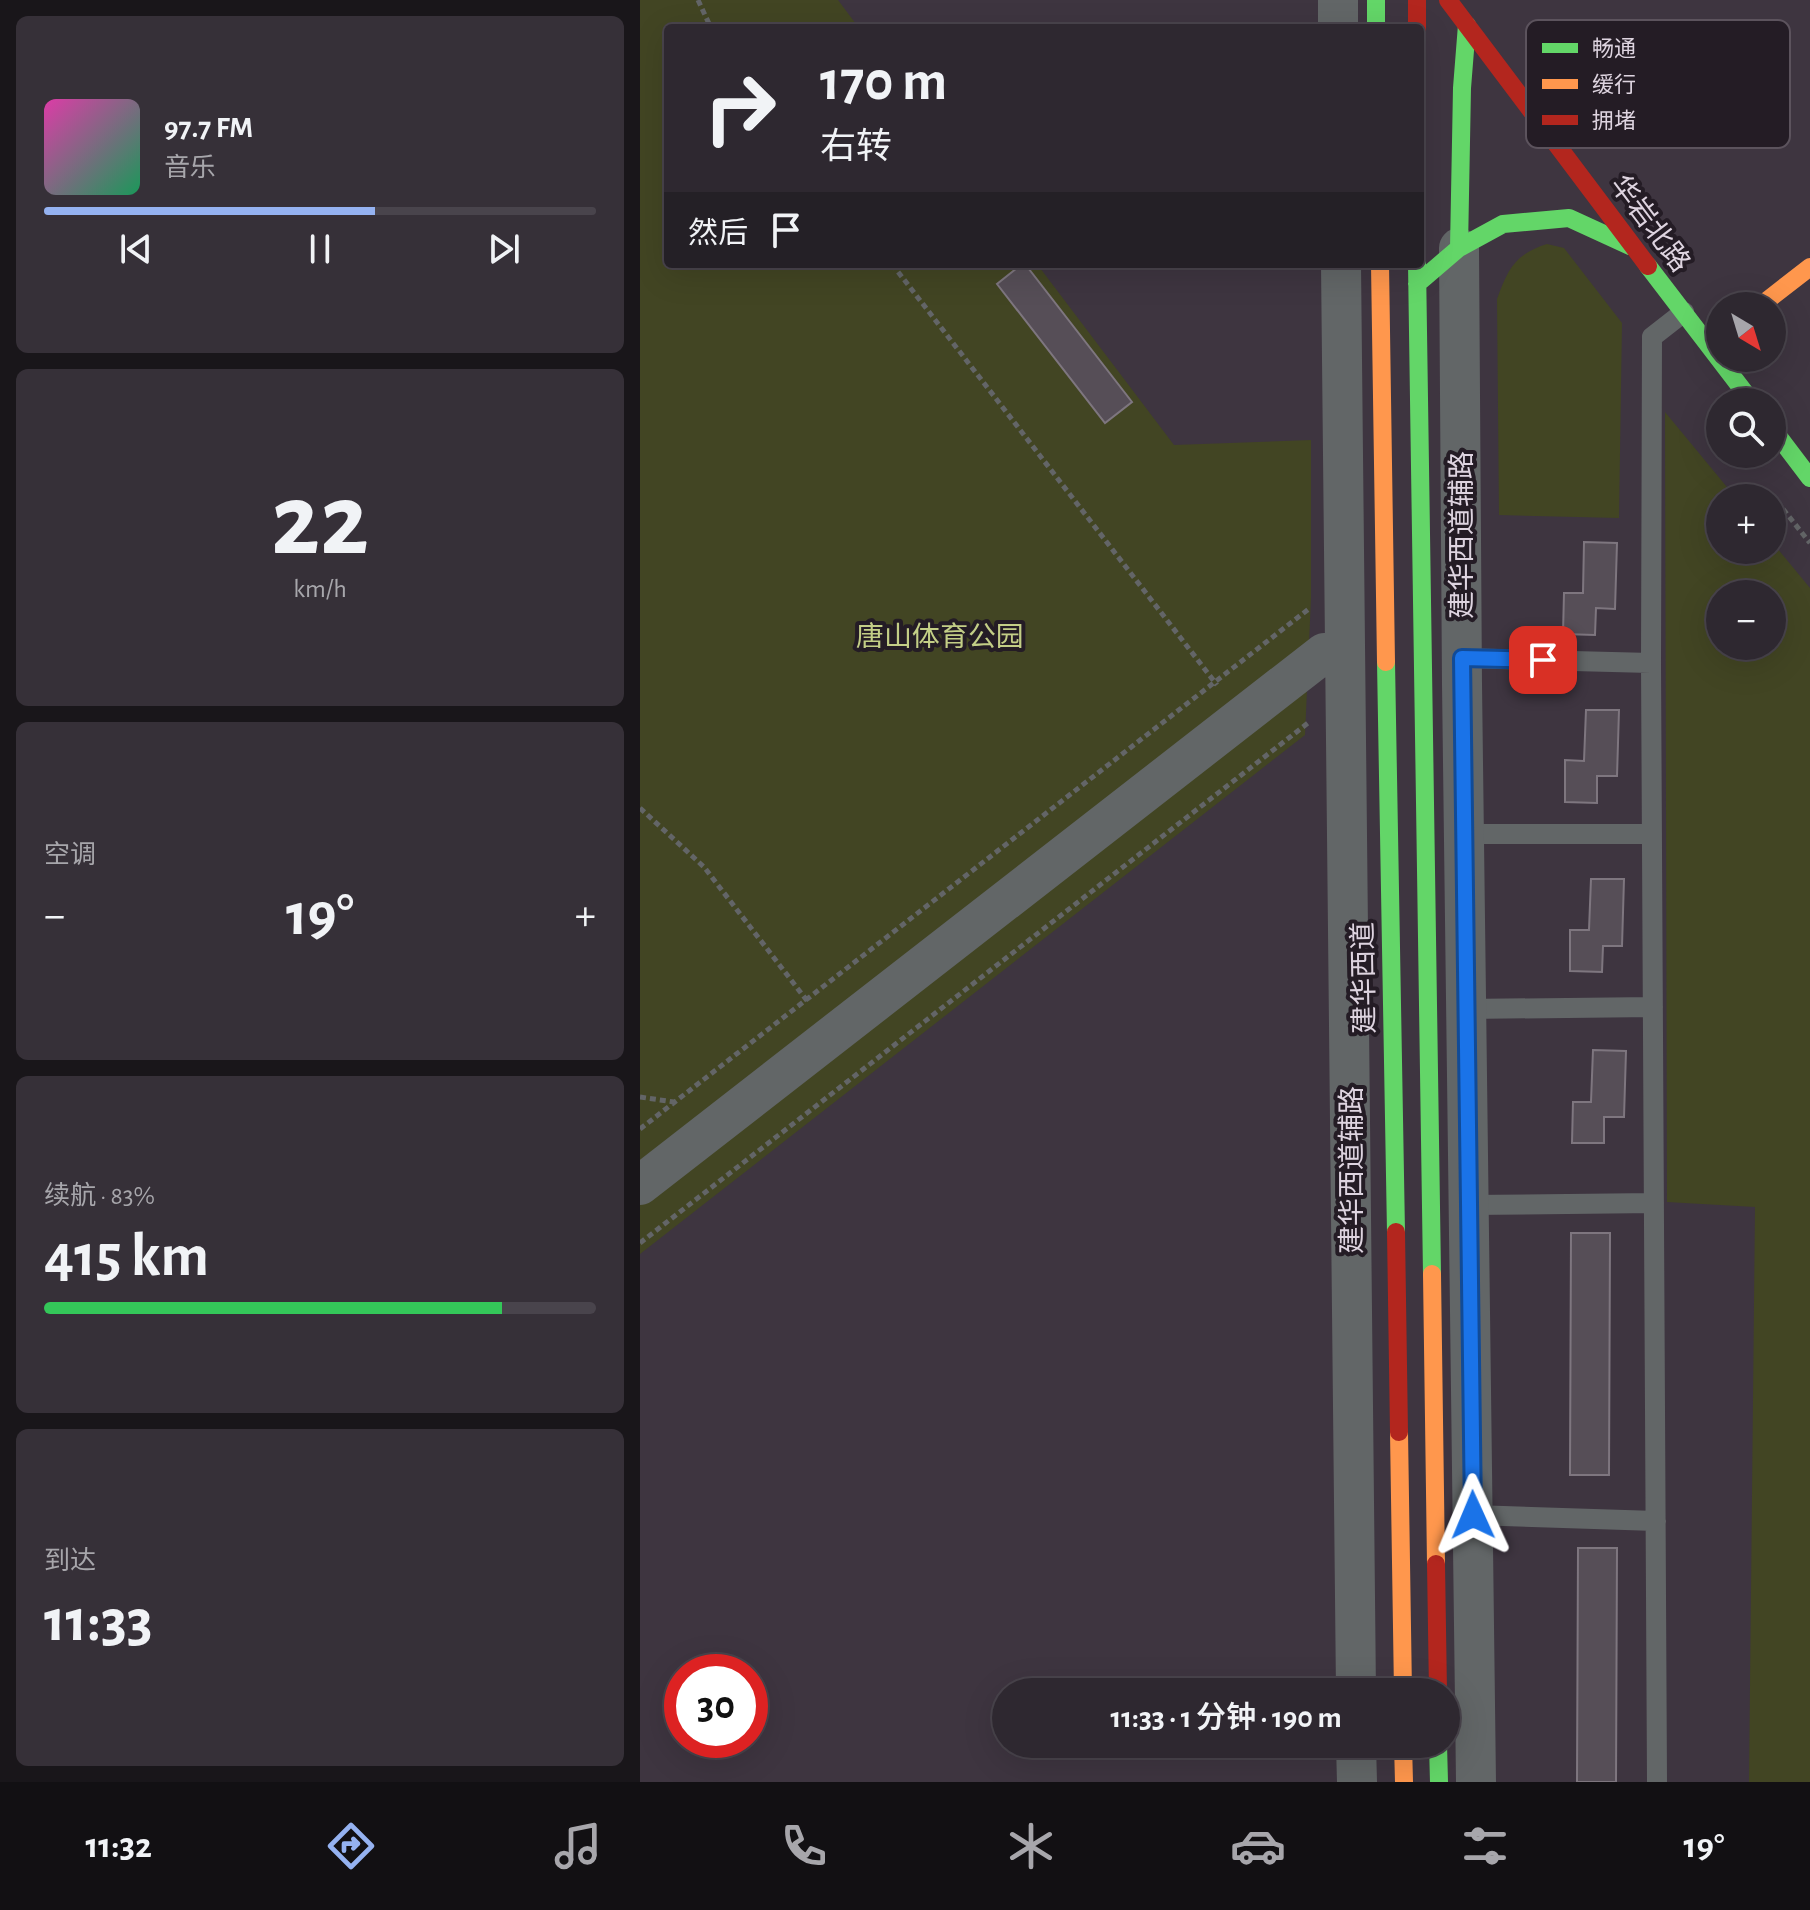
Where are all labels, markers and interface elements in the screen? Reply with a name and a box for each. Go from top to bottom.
legend [1526,20,1790,148]
text: 畅通 [1592,37,1636,60]
text: 170 m [820,54,947,110]
icon: right [688,56,792,160]
text: 缓行 [1592,73,1636,96]
text: 拥堵 [1592,109,1636,132]
text: 97.7 FM [164,113,253,143]
text: 右转 [820,129,892,165]
text: 音乐 [164,155,216,181]
street label: 华岩北路 [1605,170,1696,277]
icon: arrive [764,208,808,252]
text: 然后 [688,219,748,249]
icon: previous [114,227,158,271]
icon: pause [298,227,342,271]
icon: next [482,227,526,271]
north arrow [1706,292,1786,372]
map controls [1706,292,1786,660]
button: search [1706,388,1786,468]
street label: 建华西道辅路 [1447,451,1477,619]
text: 22 [271,470,369,574]
button: + [1706,484,1786,564]
text: km/h [293,576,347,602]
button: − [1706,580,1786,660]
park label: 唐山体育公园 [856,622,1024,652]
pin [1509,626,1577,694]
icon: arrive [1521,638,1565,682]
text: 空调 [44,842,96,868]
text: 19° [286,886,354,946]
text: − [44,894,65,938]
text: + [575,894,596,938]
street label: 建华西道 [1348,922,1380,1034]
street label: 建华西道辅路 [1337,1086,1367,1254]
text: 续航 · 83% [44,1183,155,1209]
text: 415 km [44,1227,209,1287]
position arrow [1431,1473,1515,1557]
text: 到达 [44,1548,96,1574]
text: 11:33 [44,1592,153,1652]
speed limit sign: 30 [664,1654,768,1758]
text: 11:33 · 1 分钟 · 190 m [1110,1703,1342,1733]
icon: directions [323,1818,379,1874]
icon: music [550,1818,606,1874]
icon: phone [776,1818,832,1874]
icon: climate [1003,1818,1059,1874]
icon: car [1230,1818,1286,1874]
icon: filters [1457,1818,1513,1874]
text: 11:32 [85,1828,152,1864]
text: 19° [1684,1828,1725,1864]

